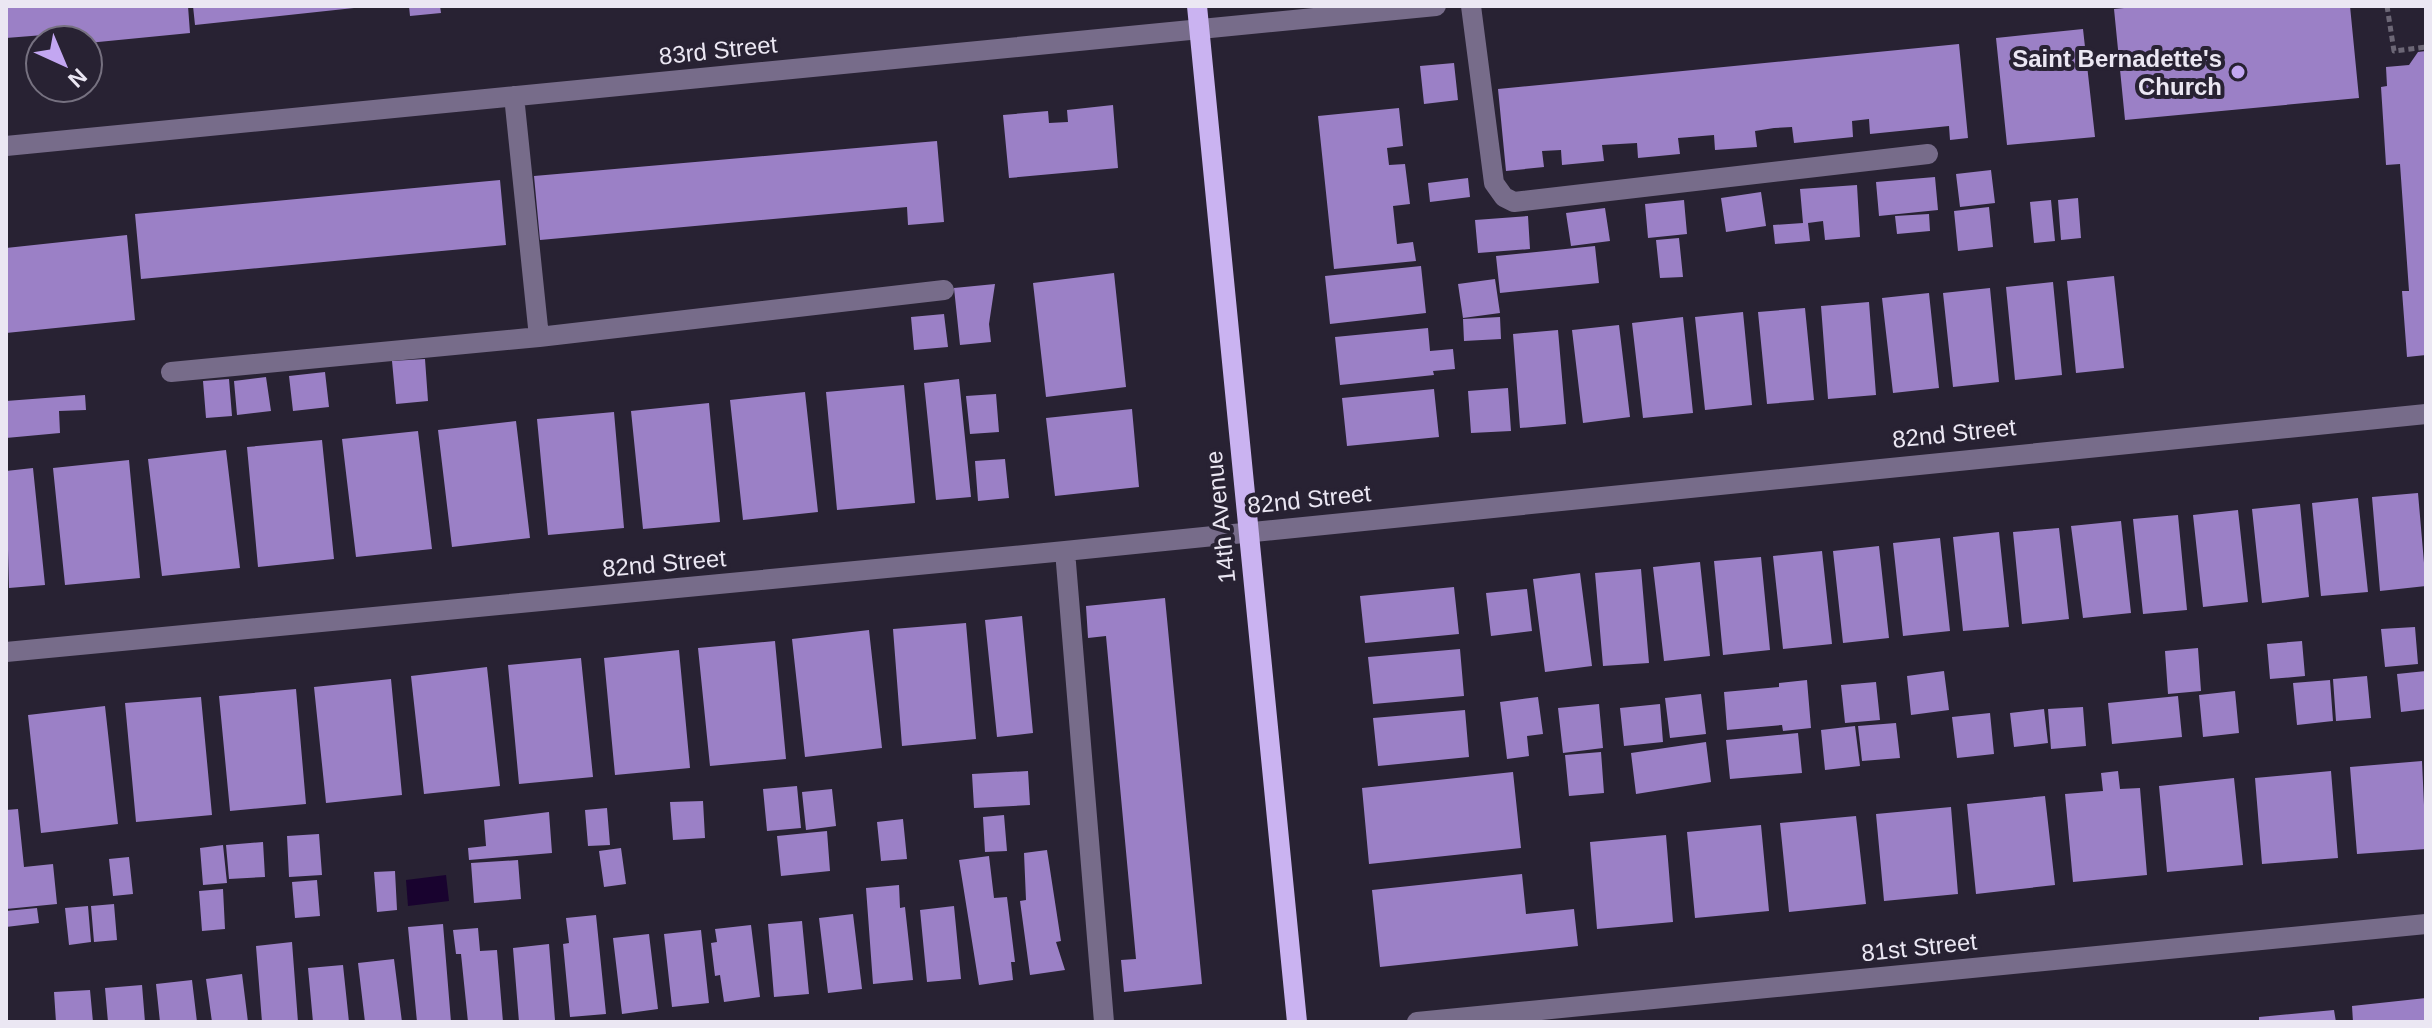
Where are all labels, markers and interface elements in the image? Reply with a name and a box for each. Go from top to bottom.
north arrow [24,24,104,104]
street label: 83rd Street [658,30,779,70]
place label: Saint Bernadette's Church [2012,45,2222,100]
marker: Saint Bernadette's Church [2229,63,2247,81]
text: N [63,64,92,93]
street label: 82nd Street [1891,413,2017,453]
street label: 14th Avenue [1200,449,1240,585]
street label: 82nd Street [1246,479,1372,519]
street label: 82nd Street [601,544,727,582]
street label: 81st Street [1860,927,1978,966]

